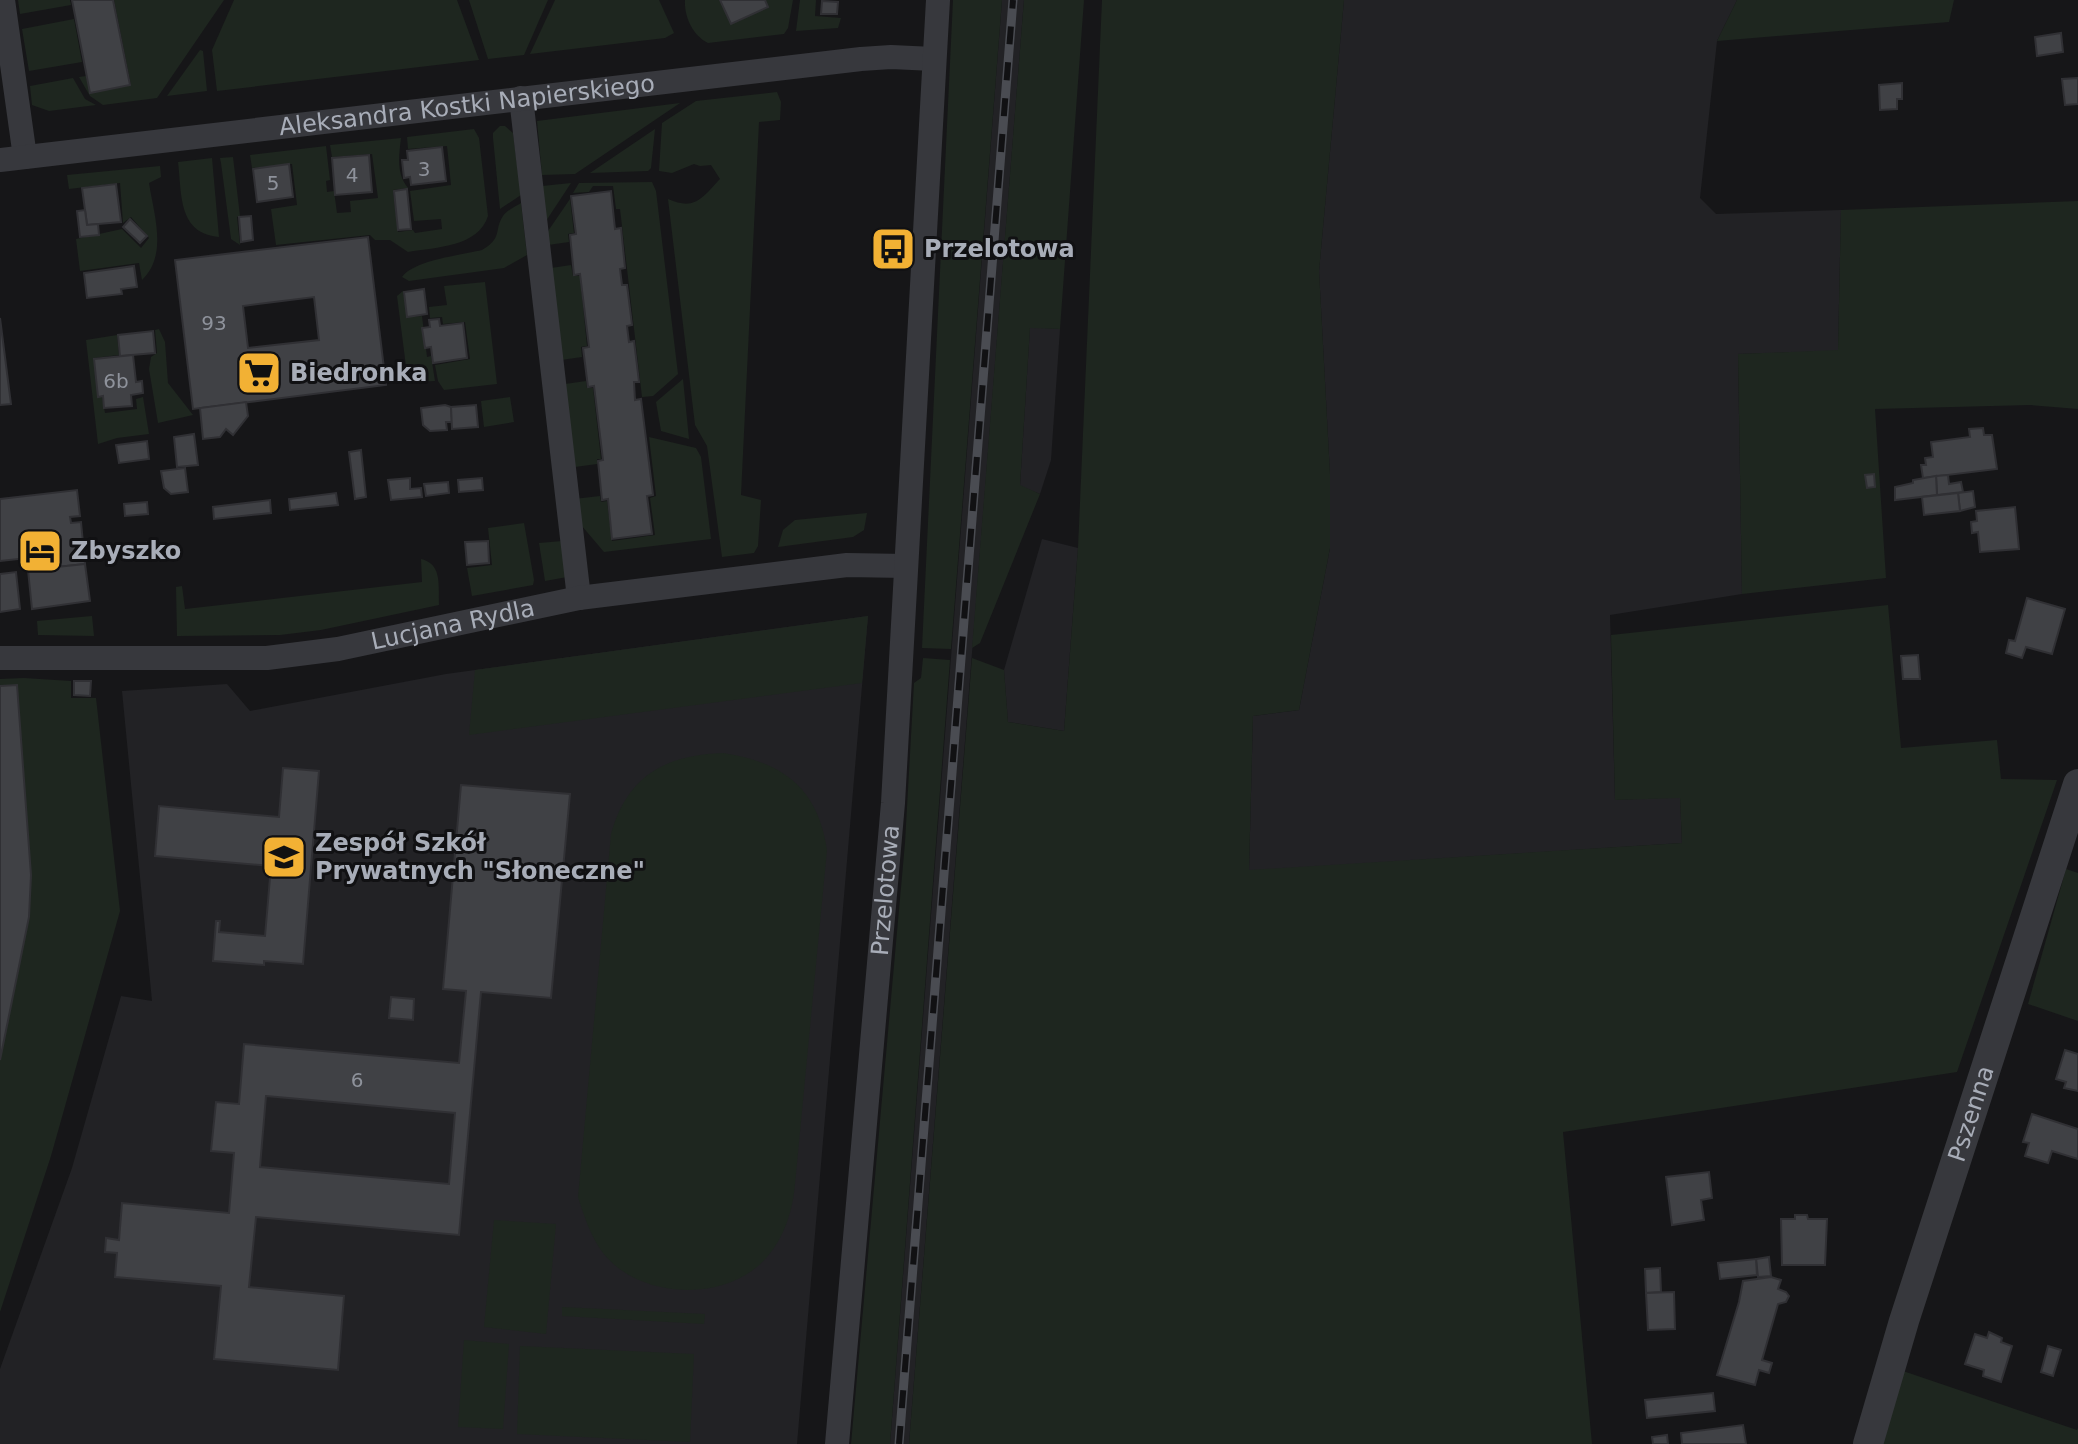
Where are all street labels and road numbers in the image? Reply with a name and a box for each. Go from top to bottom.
street label: Aleksandra Kostki Napierskiego [277,69,656,141]
street label: Lucjana Rydla [369,594,537,656]
street label: Przelotowa [866,824,905,957]
street label: Pszenna [1943,1062,2000,1165]

